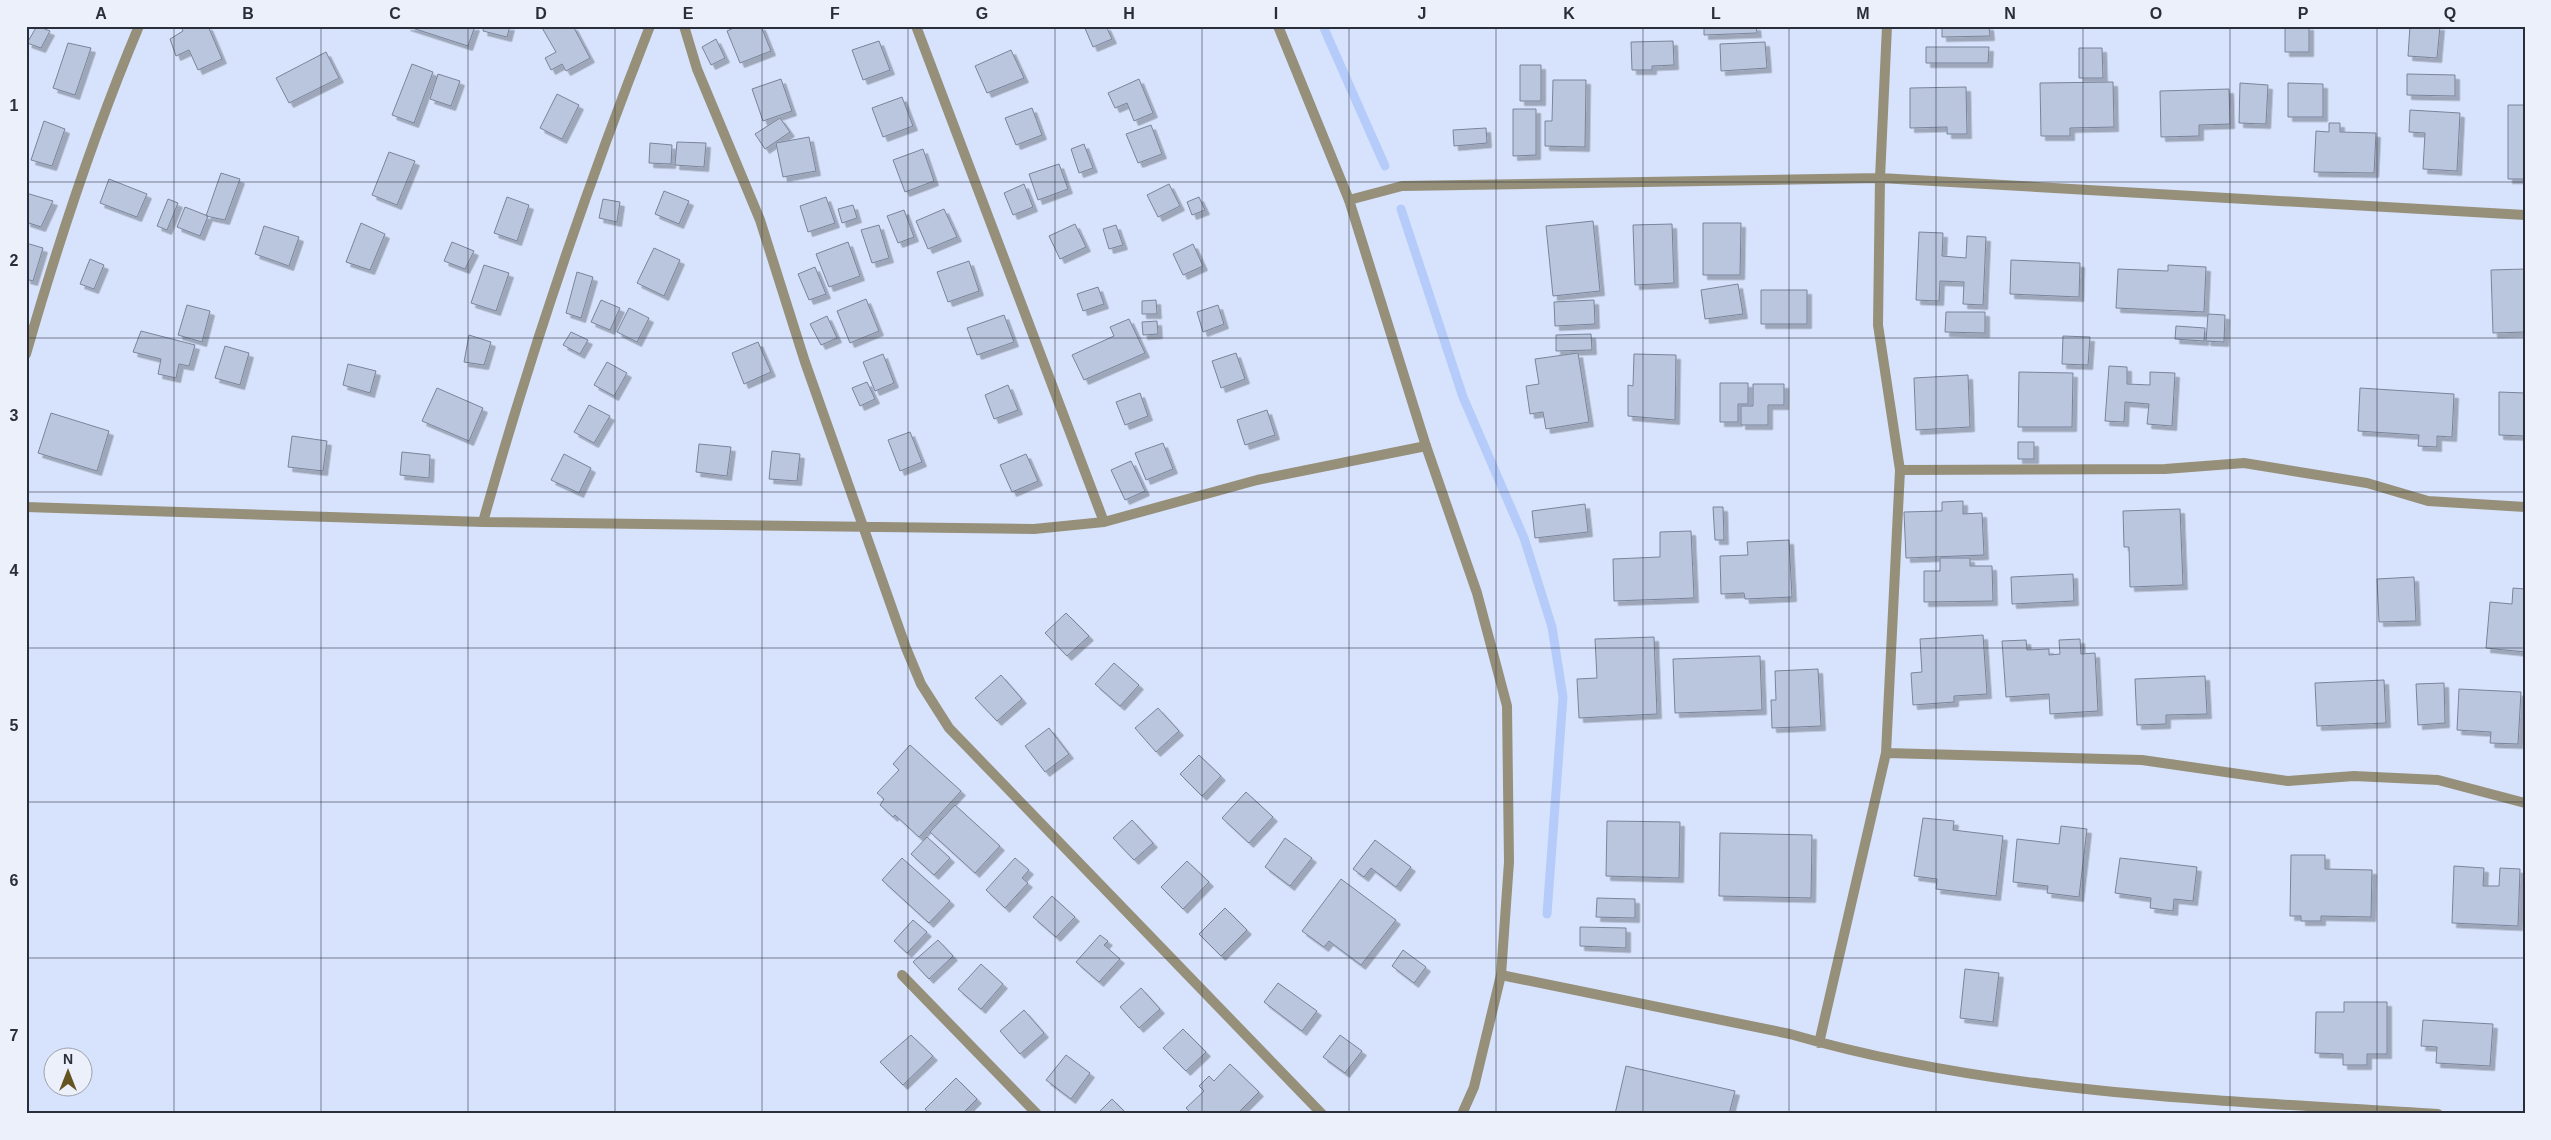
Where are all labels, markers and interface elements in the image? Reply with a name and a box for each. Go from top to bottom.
text: A [95,5,107,22]
text: B [242,5,254,22]
text: C [389,5,401,22]
text: D [535,5,547,22]
text: E [683,5,694,22]
text: F [830,5,840,22]
text: G [976,5,988,22]
text: H [1123,5,1135,22]
text: I [1274,5,1278,22]
text: J [1418,5,1426,22]
text: K [1563,5,1575,22]
text: L [1711,5,1721,22]
text: M [1856,5,1870,22]
text: N [2004,5,2016,22]
text: O [2150,5,2162,22]
text: P [2298,5,2309,22]
text: Q [2444,5,2456,22]
text: 1 [10,97,19,114]
text: 2 [10,252,19,269]
text: 3 [10,407,19,424]
text: 4 [10,562,19,579]
text: 5 [10,717,19,734]
text: 6 [10,872,19,889]
text: 7 [10,1027,19,1044]
north arrow [42,1048,92,1098]
text: N [63,1051,73,1067]

